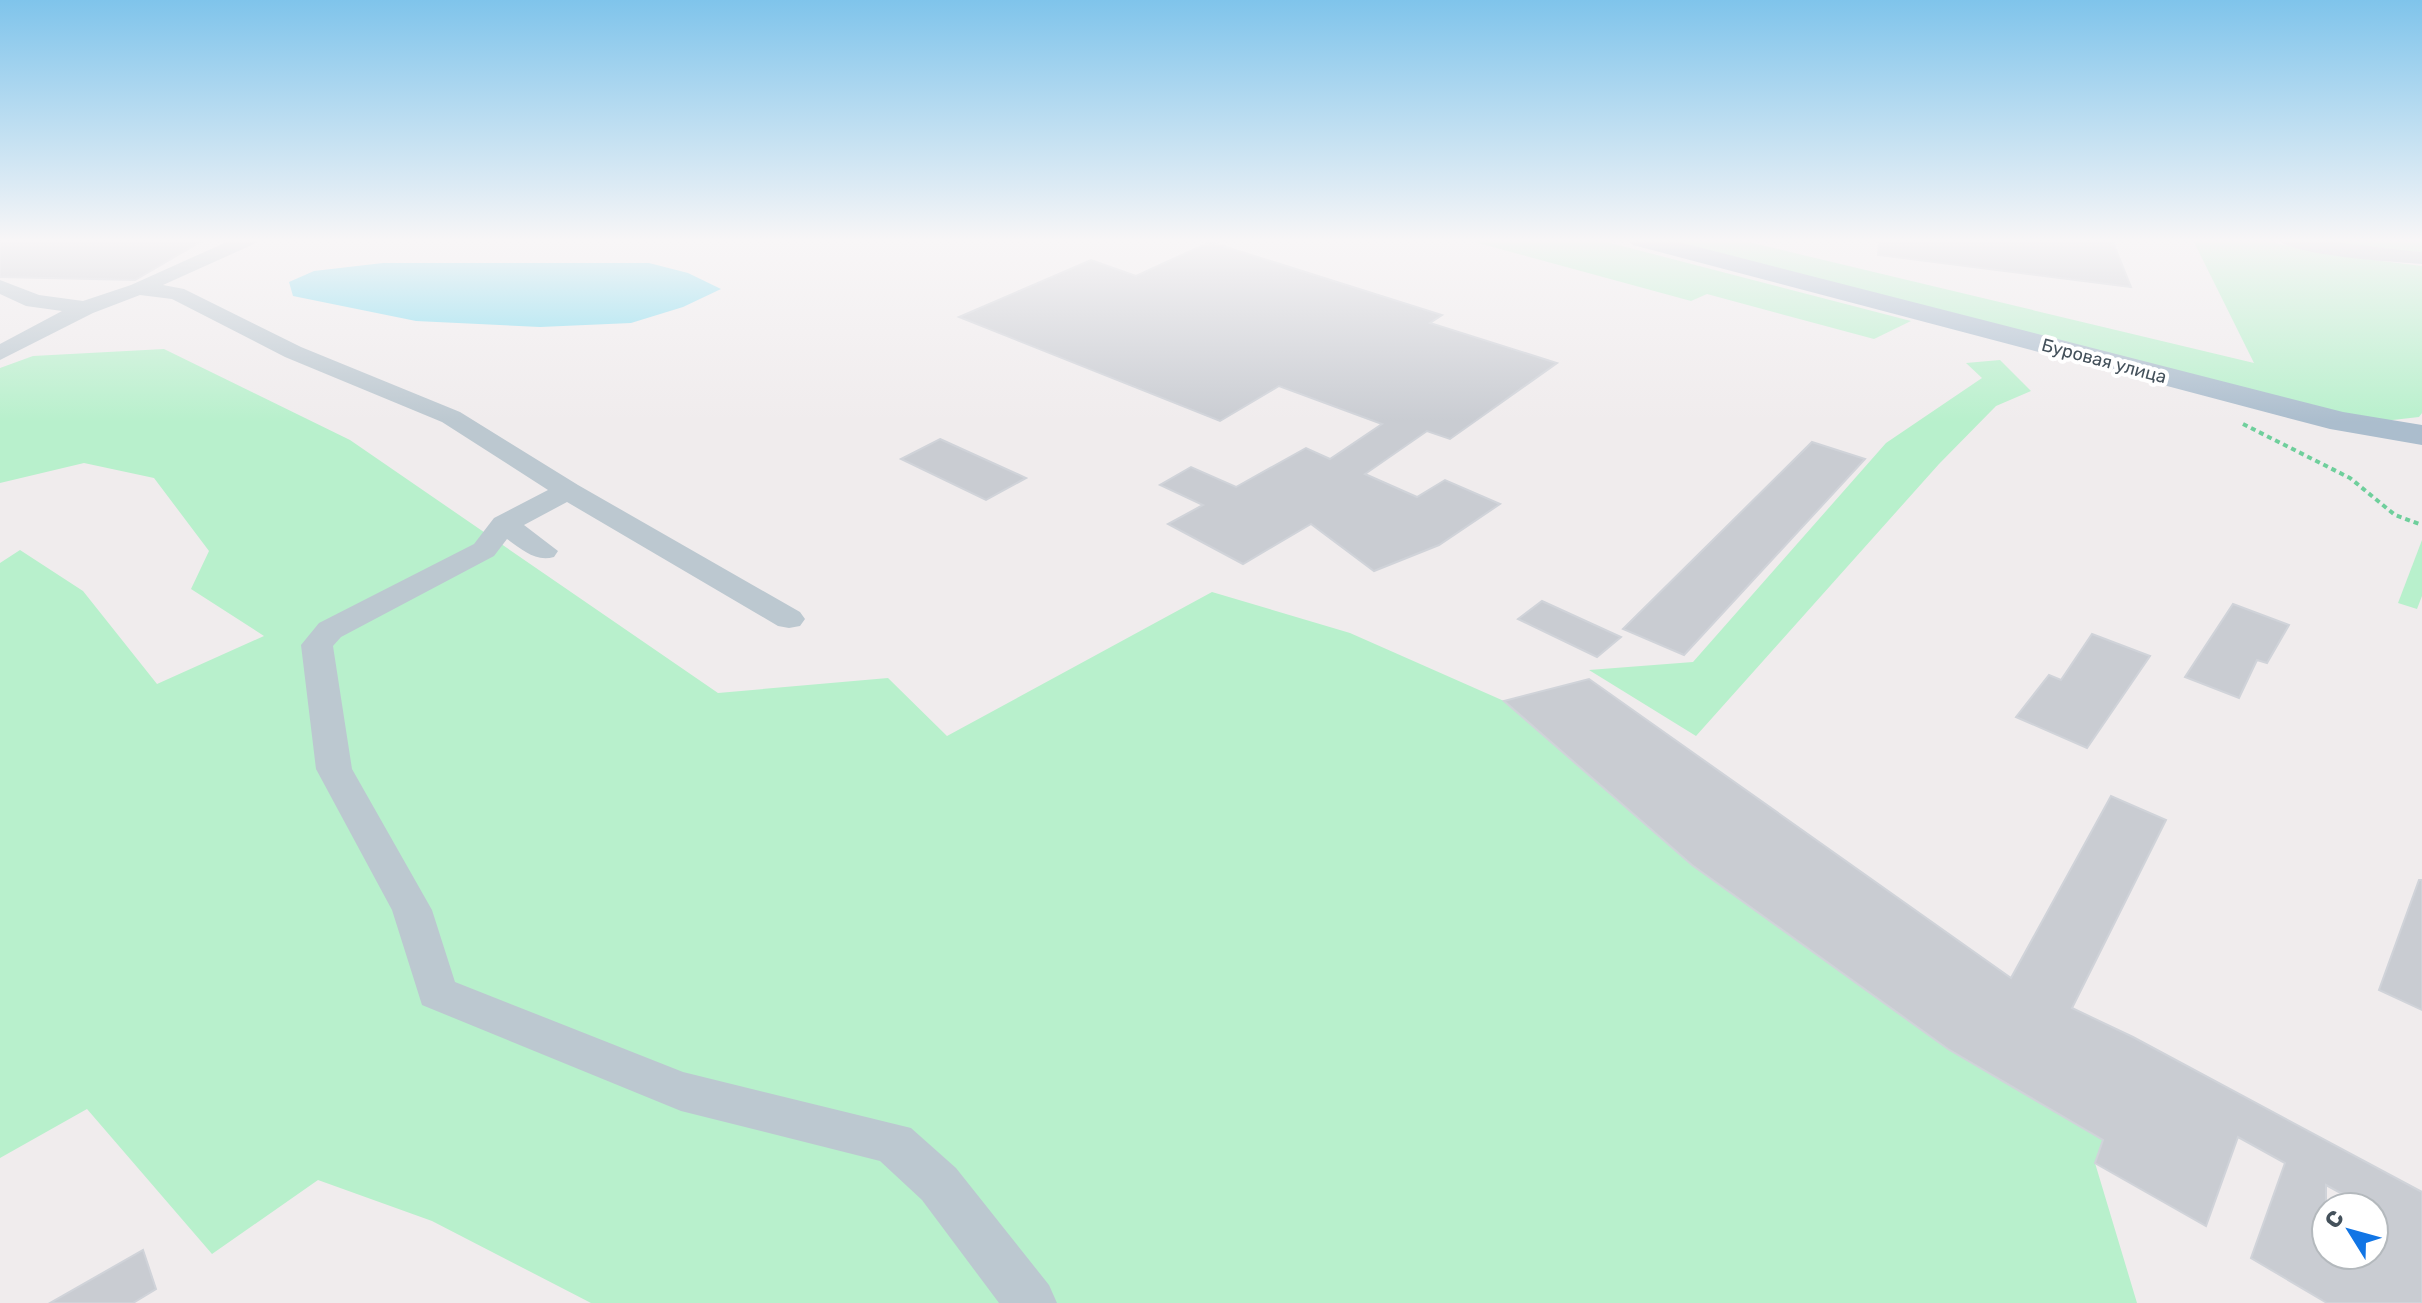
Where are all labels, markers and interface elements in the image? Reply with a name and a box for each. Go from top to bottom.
street label: Буровая улица [2039,334,2169,388]
north arrow [2310,1191,2390,1271]
text: С [2319,1205,2350,1234]

